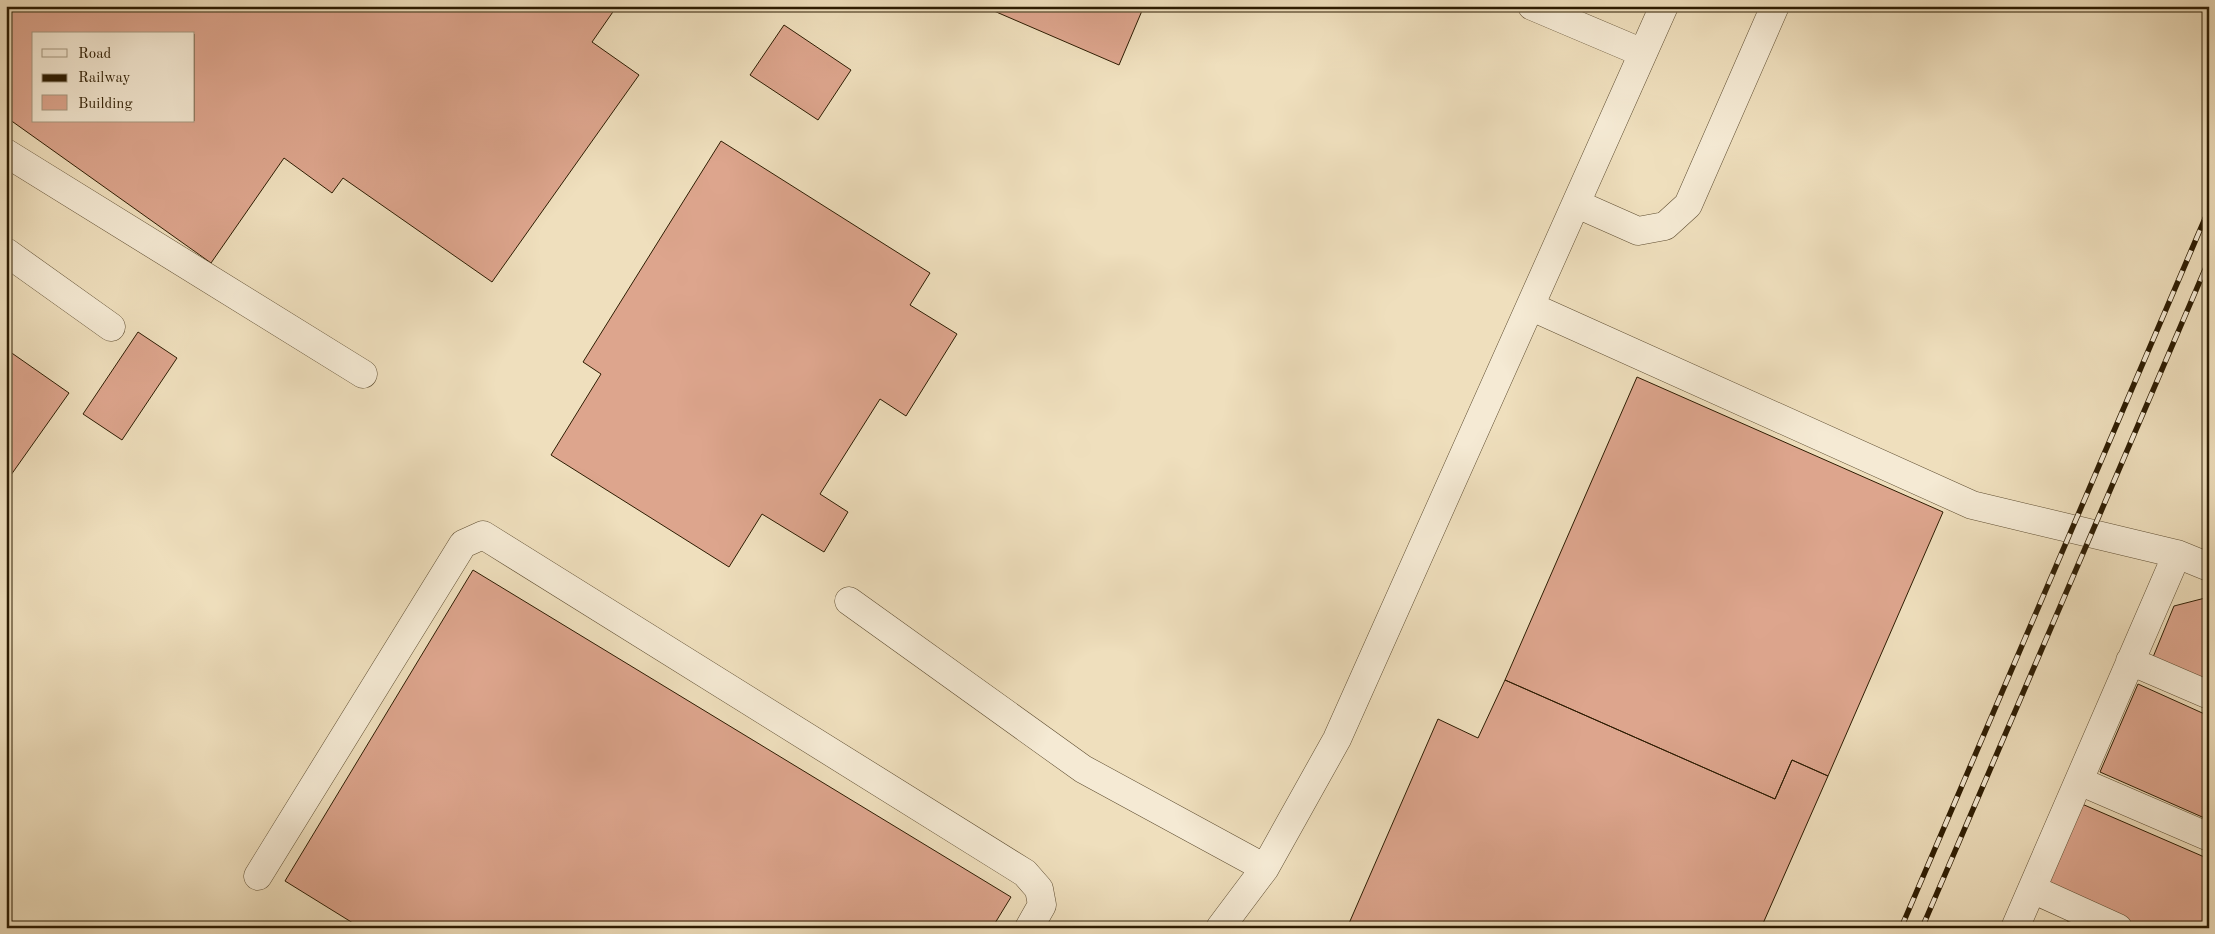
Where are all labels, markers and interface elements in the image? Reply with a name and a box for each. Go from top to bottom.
legend [32,32,195,122]
text: Road [78,47,112,62]
text: Railway [78,71,131,86]
text: Building [78,97,133,112]

